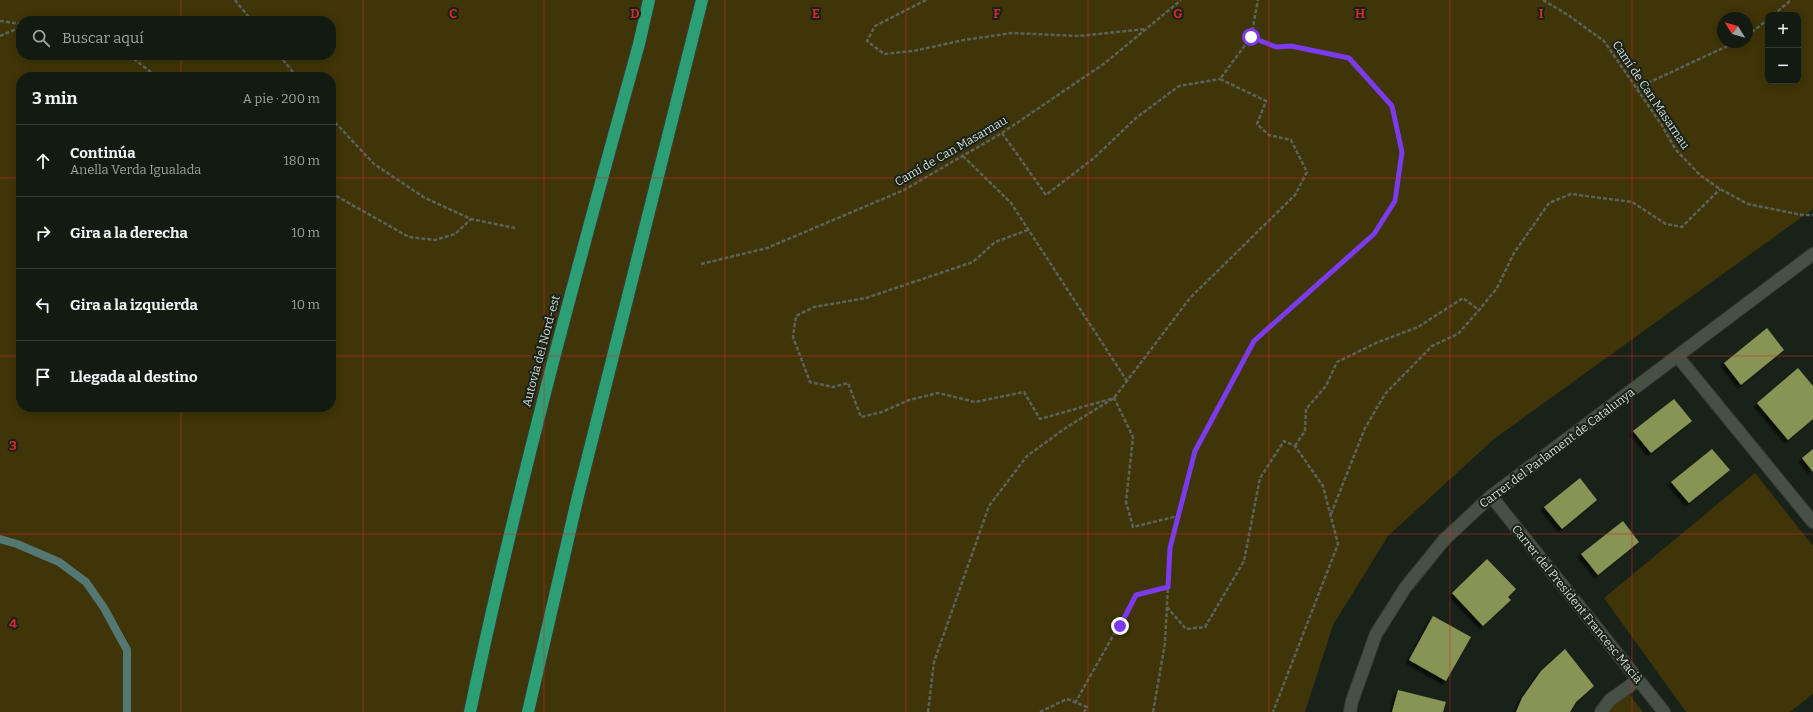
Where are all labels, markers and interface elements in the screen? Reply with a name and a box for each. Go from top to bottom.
text: C [449,6,457,21]
text: D [630,6,640,21]
text: E [812,6,820,21]
text: F [993,6,1001,21]
text: G [1173,6,1183,21]
text: H [1355,6,1365,21]
text: I [1539,6,1544,21]
north arrow [1717,12,1753,48]
map controls [1765,12,1801,84]
button: + [1765,12,1801,48]
search box [16,16,336,60]
icon: search [30,27,52,49]
route start [1242,28,1260,46]
text: Buscar aquí [62,29,144,47]
street label: Camí de Can Masarnau [1609,38,1693,152]
button: − [1765,48,1801,84]
text: 3 min [32,88,77,109]
text: A pie · 200 m [243,91,320,106]
street label: Camí de Can Masarnau [892,113,1010,189]
text: Continúa [70,144,136,162]
icon: ahead [32,150,54,172]
text: 180 m [284,153,320,168]
text: Anella Verda Igualada [70,162,201,177]
icon: right [32,222,54,244]
text: Gira a la derecha [70,224,188,242]
text: 10 m [291,225,320,240]
street label: Autovia del Nord-est [519,293,563,408]
icon: left [32,294,54,316]
text: Gira a la izquierda [70,296,198,314]
text: 10 m [291,297,320,312]
icon: arrive [32,366,54,388]
text: Llegada al destino [70,368,198,386]
street label: Carrer del Parlament de Catalunya [1477,385,1638,511]
text: 3 [9,438,17,453]
street label: Carrer del President Francesc Macià [1509,522,1645,686]
text: 4 [9,616,17,631]
route end [1111,617,1129,635]

